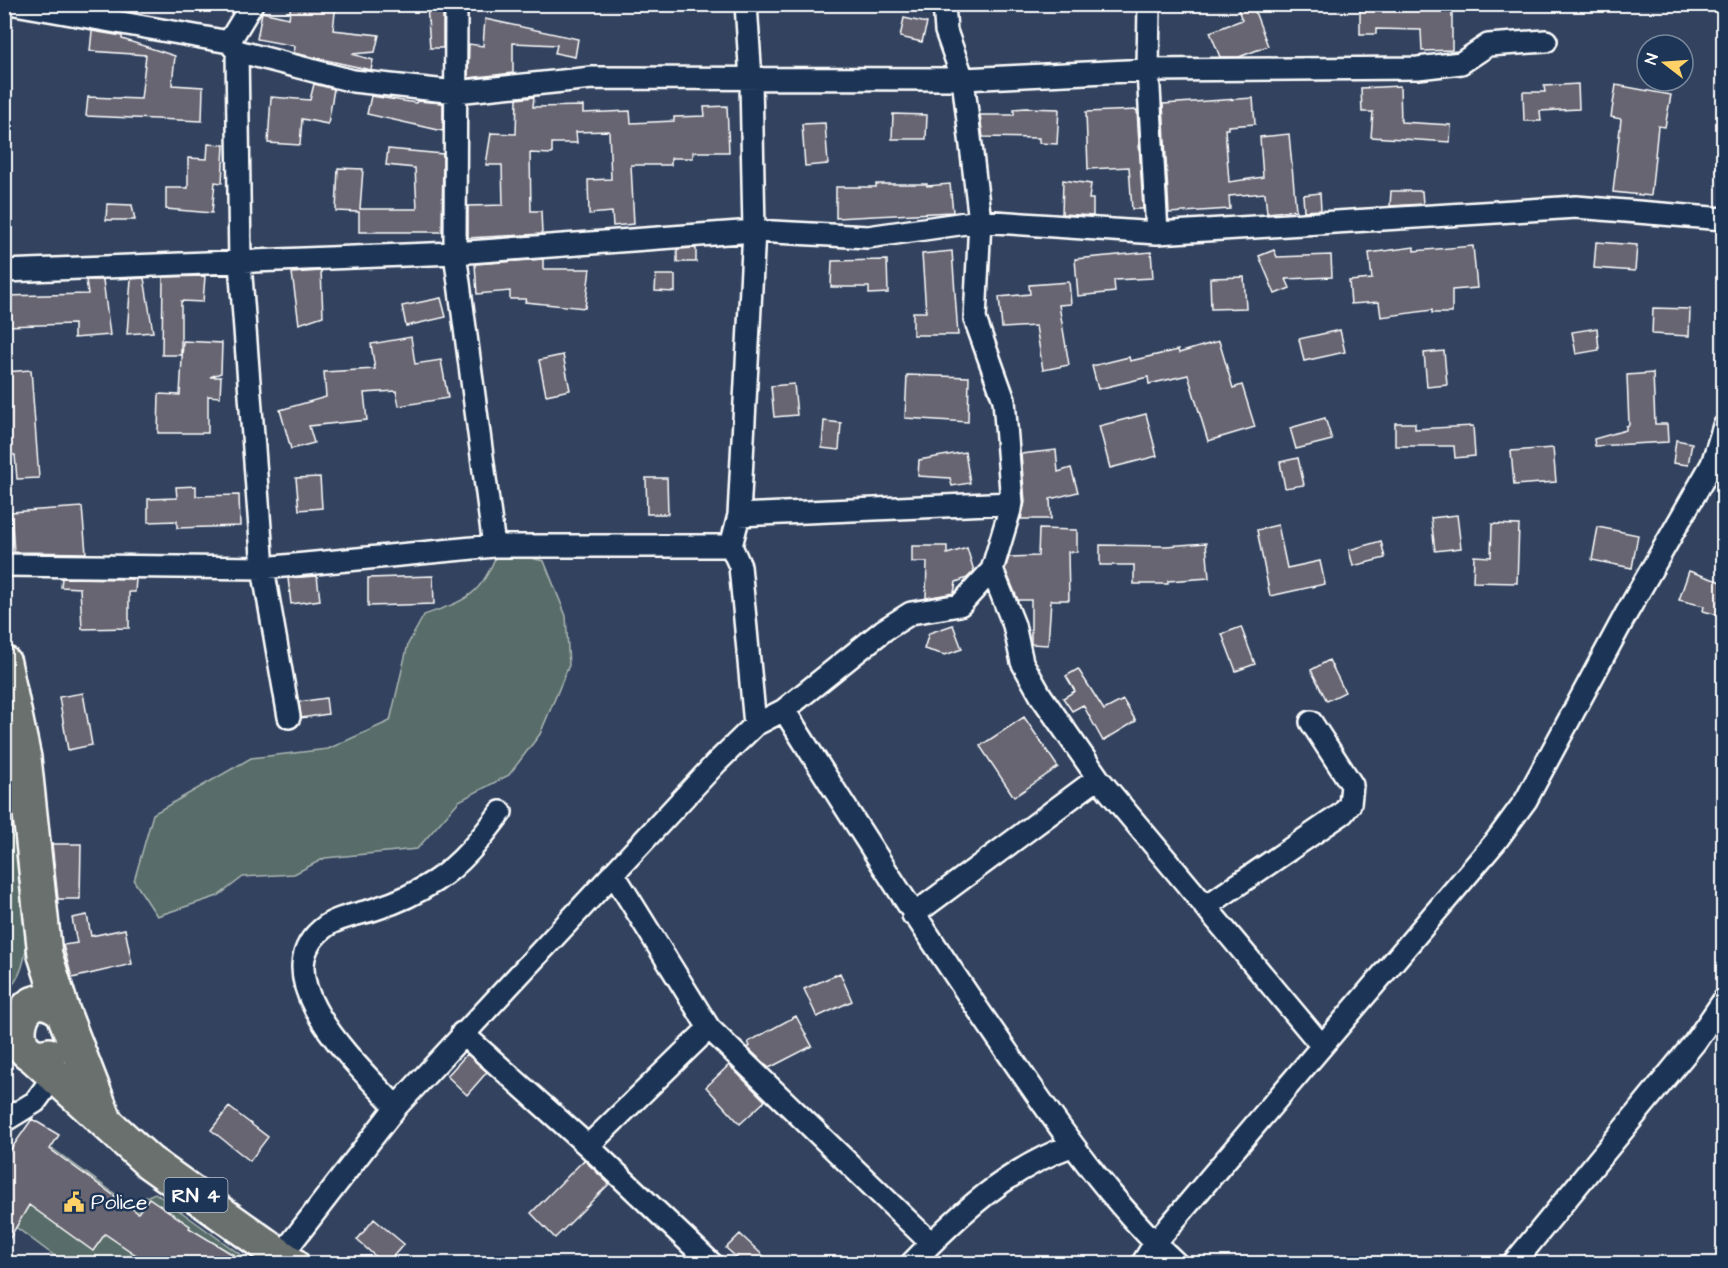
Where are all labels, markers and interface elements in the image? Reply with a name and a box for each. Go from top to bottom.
north arrow [1635,33,1695,93]
text: N [1640,51,1664,67]
road number: RN 4 [164,1178,228,1212]
place label: Police [91,1188,147,1217]
public building icon: Police [62,1190,86,1214]

